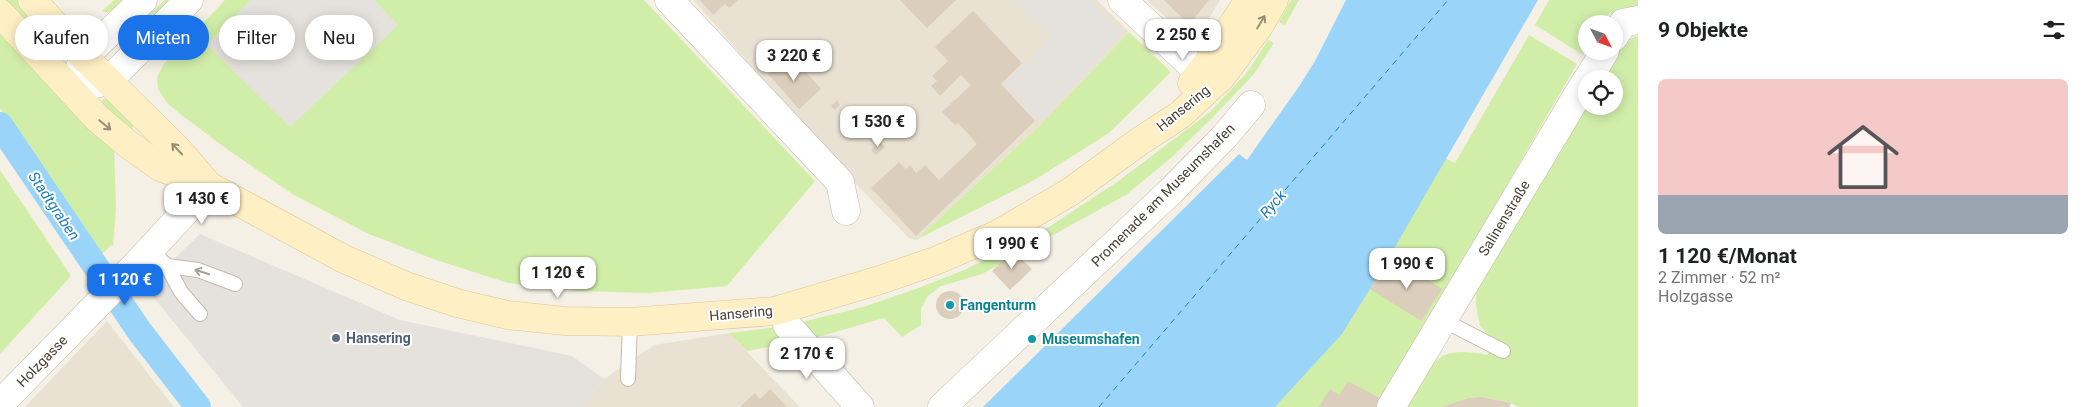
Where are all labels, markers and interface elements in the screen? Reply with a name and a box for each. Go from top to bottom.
chip: Kaufen [15,15,108,60]
chip: Mieten [118,15,209,60]
chip: Filter [219,15,295,60]
chip: Neu [305,15,373,60]
north arrow [1578,15,1622,60]
map controls [1578,15,1623,115]
one-way arrow [1257,16,1267,30]
icon: filters [2040,16,2068,44]
pin: 2 250 € [1137,18,1229,61]
text: 9 Objekte [1658,18,1748,42]
text: 2 250 € [1156,25,1210,44]
pin: 3 220 € [748,39,840,82]
text: 3 220 € [767,46,821,65]
button: locate [1578,70,1623,115]
street label: Hansering [1153,82,1213,134]
pin: 1 530 € [832,106,924,148]
text: 1 530 € [851,112,905,131]
icon: home [1818,112,1908,202]
one-way arrow [98,119,111,130]
street label: Promenade am Museumshafen [1088,120,1238,270]
one-way arrow [171,143,183,156]
water label: Stadtgraben [24,168,84,244]
street label: Salinenstraße [1475,177,1533,259]
pin: 1 430 € [156,182,248,225]
water label: Ryck [1256,186,1290,222]
text: 1 430 € [175,189,229,208]
pin: 1 990 € [966,228,1058,270]
text: 1 990 € [985,234,1039,253]
text: 1 120 €/Monat [1658,244,1797,268]
pin: 1 990 € [1361,248,1453,290]
text: 1 990 € [1380,254,1434,273]
pin: 1 120 € [512,256,604,299]
text: 1 120 € [531,263,585,282]
pin: 1 120 € [79,264,171,306]
one-way arrow [194,267,210,276]
text: 2 Zimmer · 52 m² [1658,268,1780,287]
text: 1 120 € [98,270,152,289]
text: Holzgasse [1658,287,1733,306]
place label: Fangenturm [960,297,1036,313]
marker: Fangenturm [944,299,956,311]
street label: Hansering [709,302,773,324]
place label: Hansering [346,330,411,346]
place label: Museumshafen [1042,331,1140,347]
street label: Holzgasse [13,332,71,390]
marker: Hansering [330,332,342,344]
marker: Museumshafen [1026,333,1038,345]
pin: 2 170 € [761,338,853,380]
text: 2 170 € [780,344,834,363]

